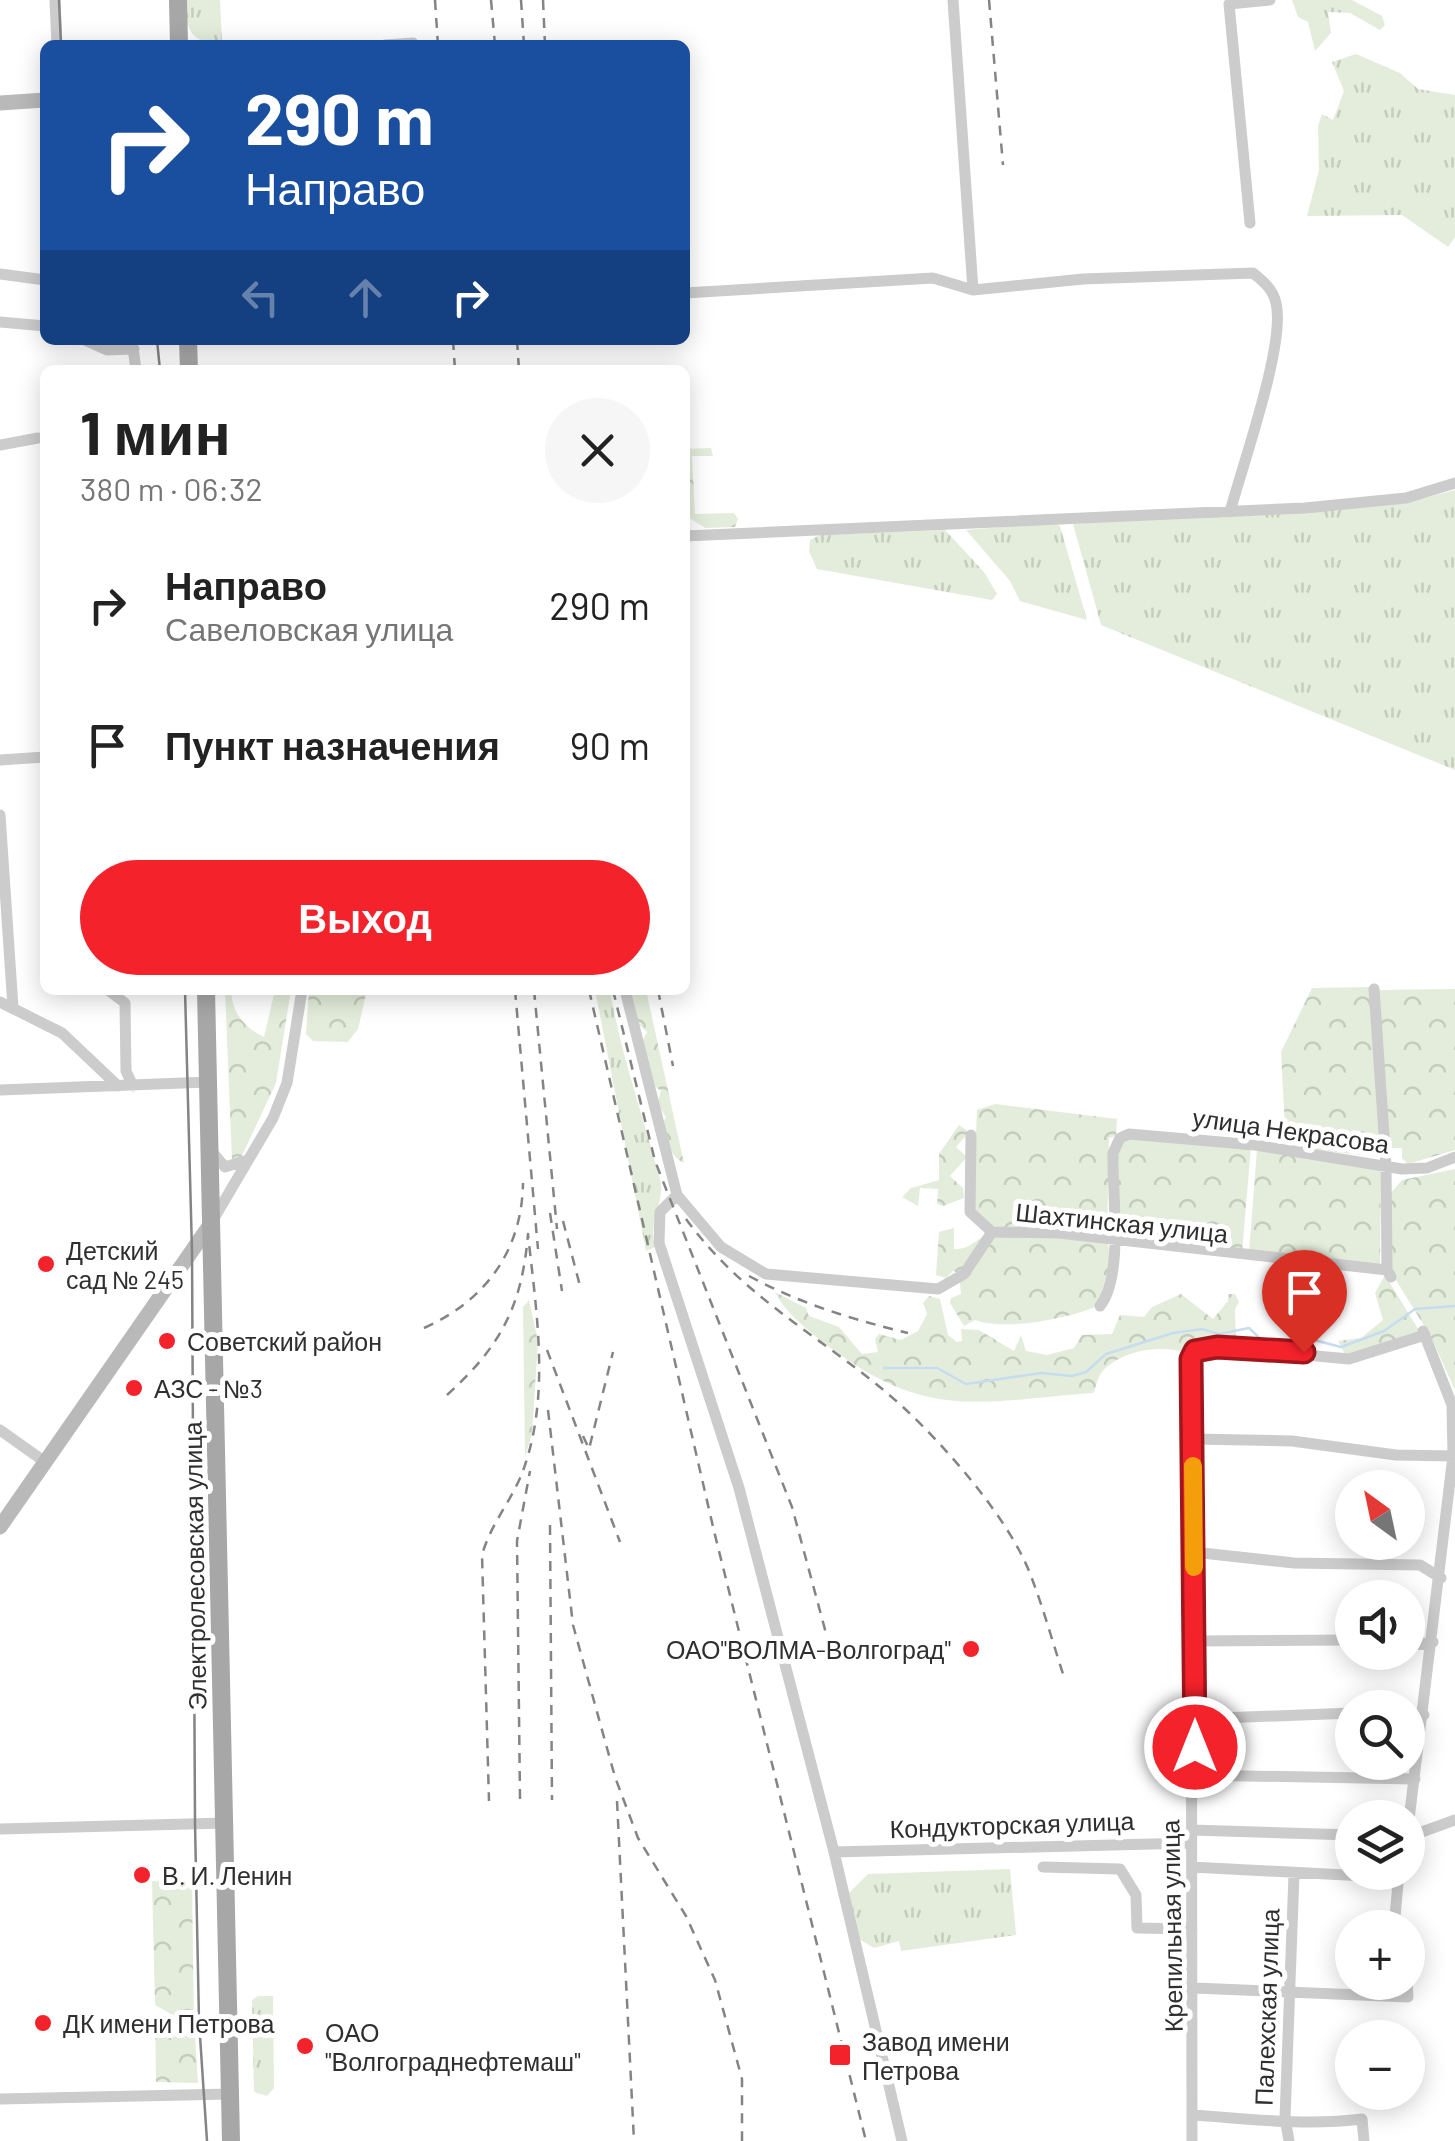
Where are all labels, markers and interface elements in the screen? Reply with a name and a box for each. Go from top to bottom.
text: 290 m [245,75,434,159]
icon: right [80,80,210,210]
text: Направо [245,160,425,214]
icon: left [233,270,288,325]
icon: ahead [338,270,393,325]
icon: right [443,270,498,325]
text: 1 мин [80,395,231,467]
button: close [545,398,650,503]
text: 380 m · 06:32 [80,469,263,507]
text: Направо [165,562,327,608]
icon: right [80,578,135,633]
text: 290 m [549,582,650,628]
text: Савеловская улица [165,609,453,647]
icon: arrive [80,718,135,773]
text: Пункт назначения [165,722,500,768]
text: 90 m [570,722,650,768]
button: Выход [80,860,650,975]
street label: улица Некрасова [1191,1101,1391,1159]
street label: Шахтинская улица [1014,1196,1230,1248]
place label: Детский сад № 245 [66,1235,184,1294]
pin [1262,1250,1347,1353]
marker: Детский сад № 245 [35,1253,57,1275]
icon: arrive [1277,1265,1332,1320]
place label: Советский район [187,1326,382,1356]
marker: Советский район [156,1330,178,1352]
place label: АЗС - №3 [154,1373,263,1403]
marker: АЗС - №3 [123,1377,145,1399]
street label: Электролесовская улица [176,1421,212,1711]
north arrow [1335,1470,1425,1560]
map controls [1335,1470,1425,2110]
button: sound [1335,1580,1425,1670]
place label: ОАО"ВОЛМА-Волгоград" [666,1634,951,1664]
marker: ОАО"ВОЛМА-Волгоград" [960,1638,982,1660]
button: search [1335,1690,1425,1780]
position arrow [1143,1695,1247,1799]
button: layers [1335,1800,1425,1890]
street label: Кондукторская улица [889,1805,1135,1843]
street label: Крепильная улица [1154,1819,1188,2032]
place label: В. И. Ленин [162,1860,292,1890]
marker: В. И. Ленин [131,1864,153,1886]
street label: Палехская улица [1248,1908,1284,2106]
button: + [1335,1910,1425,2000]
place label: ДК имени Петрова [63,2008,275,2038]
marker: ДК имени Петрова [32,2012,54,2034]
place label: ОАО "Волгограднефтемаш" [325,2017,581,2076]
button: − [1335,2020,1425,2110]
place label: Завод имени Петрова [862,2026,1010,2085]
marker: ОАО "Волгограднефтемаш" [294,2035,316,2057]
marker: Завод имени Петрова [827,2042,853,2068]

